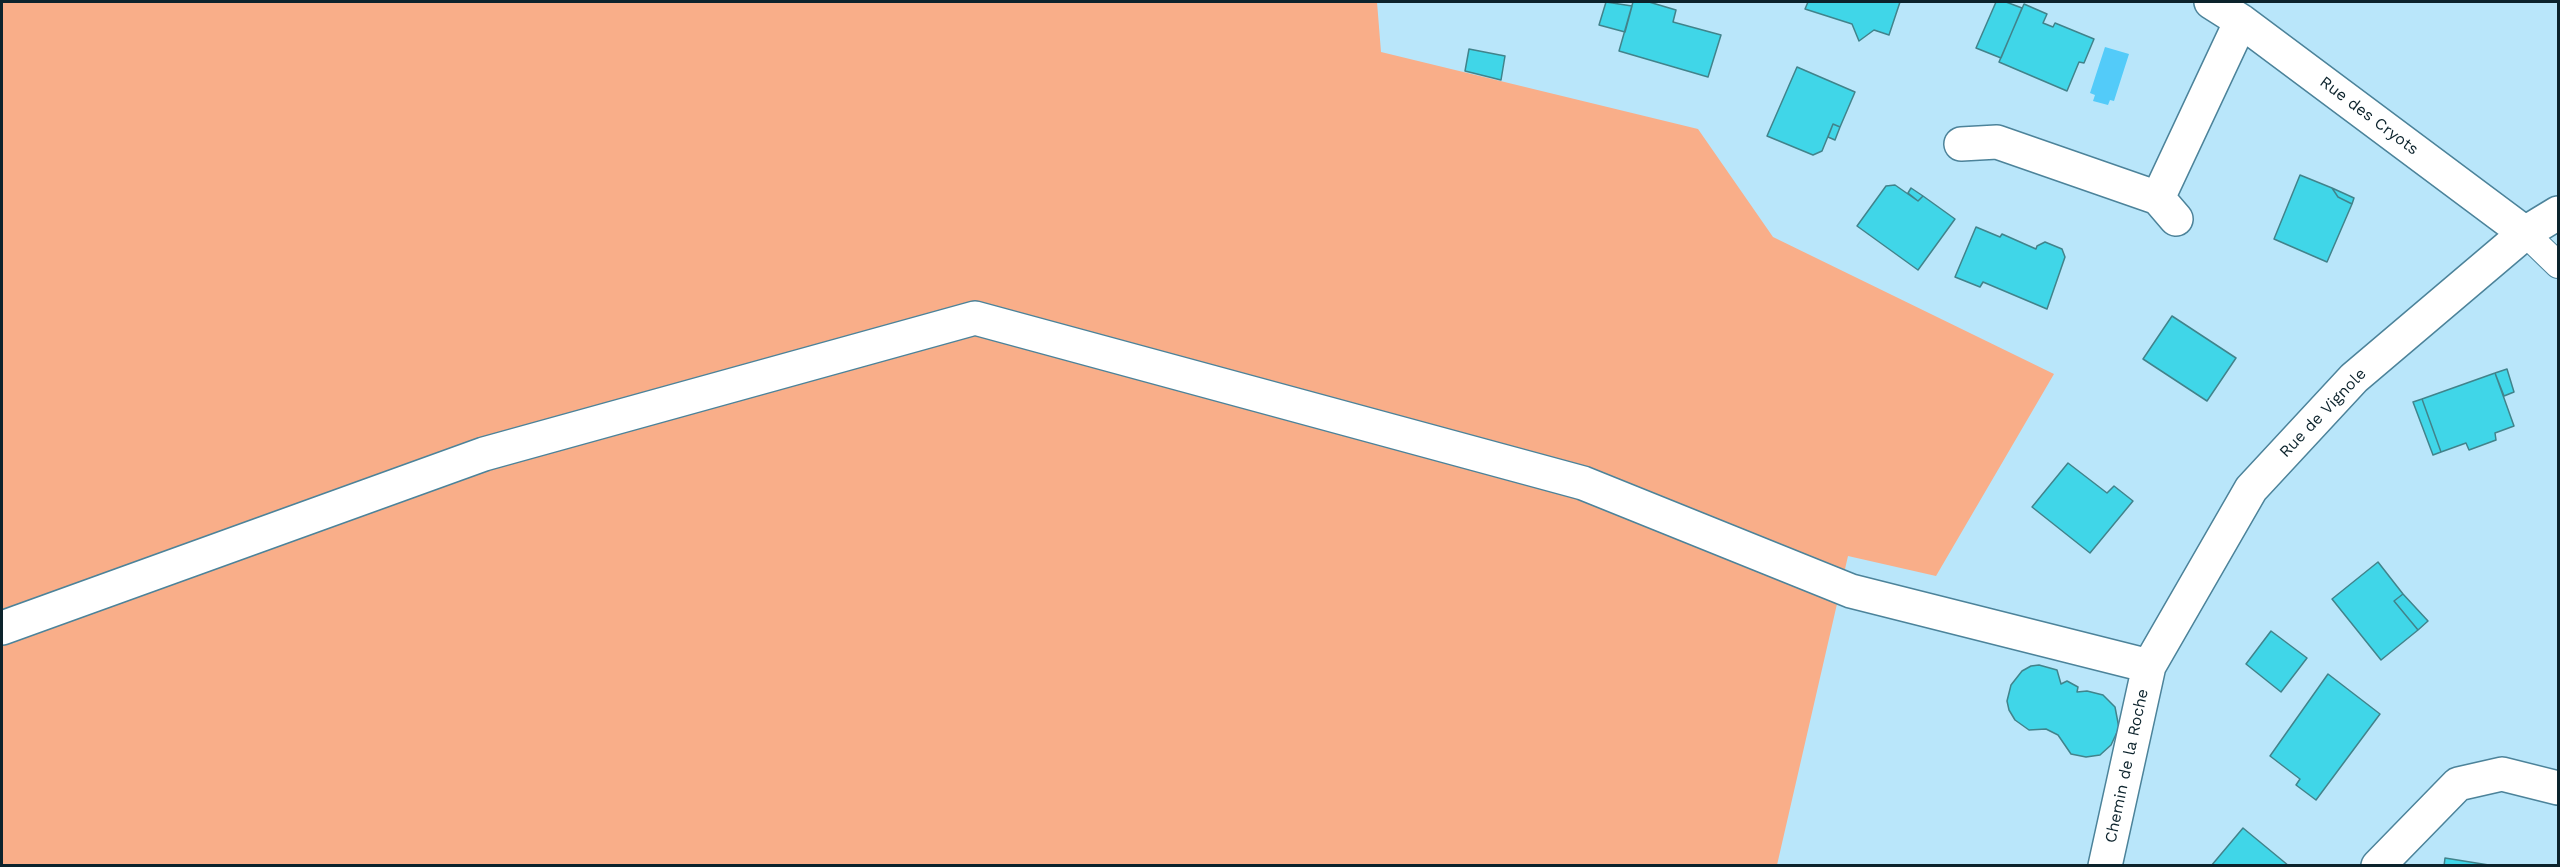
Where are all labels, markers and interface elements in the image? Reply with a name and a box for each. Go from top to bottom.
street label: Rue des Cryots [2316,73,2422,159]
street label: Rue de Vignole [2276,364,2370,462]
street label: Chemin de la Roche [2101,687,2153,845]

